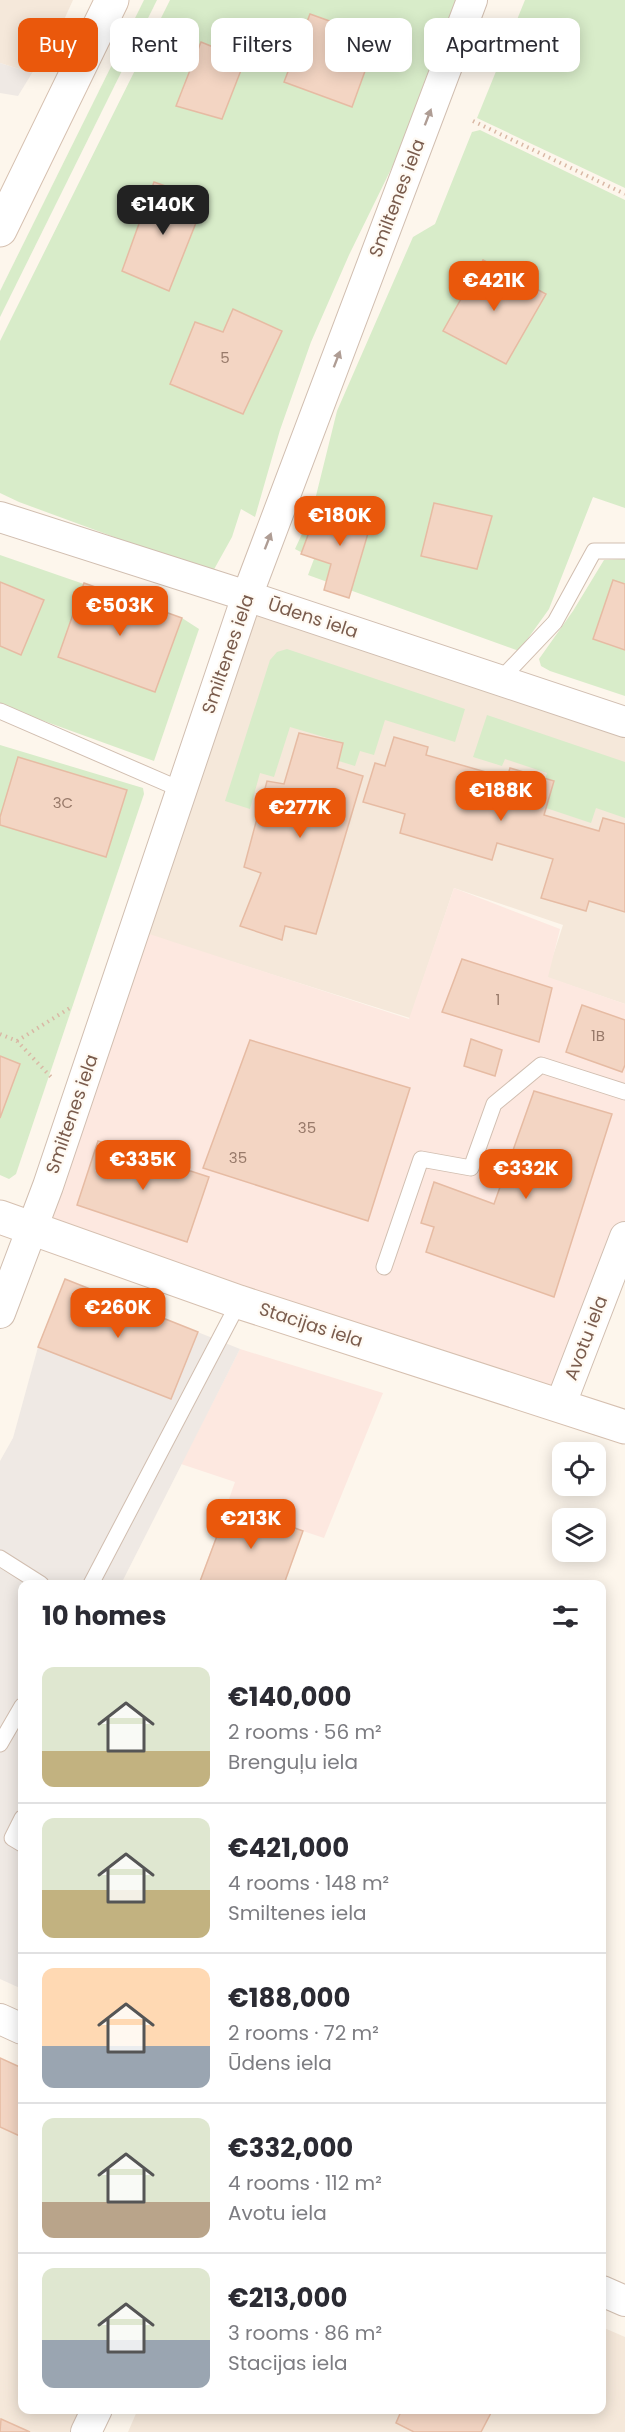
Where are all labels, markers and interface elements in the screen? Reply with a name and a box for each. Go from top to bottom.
chip: Buy [18,18,98,72]
chip: Rent [110,18,199,72]
chip: Filters [211,18,313,72]
chip: New [325,18,412,72]
chip: Apartment [424,18,580,72]
one-way arrow [424,108,433,126]
street label: Smiltenes iela [363,135,431,261]
pin: €140K [121,185,205,236]
text: €140K [131,190,195,218]
pin: €421K [452,261,536,312]
text: €421K [463,266,525,294]
house number: 5 [220,347,230,368]
one-way arrow [332,349,342,367]
pin: €180K [298,496,382,547]
text: €180K [308,501,372,529]
one-way arrow [263,532,273,550]
pin: €503K [78,586,162,637]
text: €503K [86,591,154,619]
street label: Smiltenes iela [195,591,260,717]
street label: Ūdens iela [265,591,361,644]
pin: €188K [459,771,543,822]
text: €188K [469,776,533,804]
pin: €277K [258,788,342,839]
house number: 3C [53,792,73,813]
text: €277K [269,793,331,821]
house number: 1 [496,989,500,1010]
house number: 1B [591,1025,605,1046]
street label: Smiltenes iela [39,1051,104,1177]
house number: 35 [298,1117,316,1138]
pin: €335K [101,1140,185,1191]
text: €335K [109,1145,177,1173]
house number: 35 [229,1147,247,1168]
pin: €332K [484,1149,568,1200]
text: €332K [493,1154,559,1182]
pin: €260K [76,1288,160,1339]
street label: Avotu iela [558,1292,613,1384]
text: €260K [84,1293,152,1321]
street label: Stacijas iela [256,1296,366,1353]
map controls [552,1442,606,1562]
button: locate [552,1442,606,1496]
pin: €213K [209,1499,293,1550]
text: €213K [221,1504,281,1532]
button: layers [552,1508,606,1562]
text: 10 homes [42,1598,166,1634]
icon: filters [549,1600,582,1633]
text: €140,000 [228,1679,351,1715]
icon: home [90,1691,162,1763]
text: 2 rooms · 56 m² [228,1718,382,1746]
text: Brenguļu iela [228,1748,358,1776]
text: €421,000 [228,1830,349,1866]
icon: home [90,1842,162,1914]
text: 4 rooms · 148 m² [228,1869,389,1897]
text: Smiltenes iela [228,1899,367,1927]
text: €188,000 [228,1980,351,2016]
icon: home [90,1992,162,2064]
text: 2 rooms · 72 m² [228,2019,379,2047]
text: Ūdens iela [228,2049,332,2077]
text: €332,000 [228,2130,353,2166]
icon: home [90,2142,162,2214]
text: 4 rooms · 112 m² [228,2169,382,2197]
text: Avotu iela [228,2199,327,2227]
text: €213,000 [228,2280,347,2316]
icon: home [90,2292,162,2364]
text: 3 rooms · 86 m² [228,2319,382,2347]
text: Stacijas iela [228,2349,348,2377]

